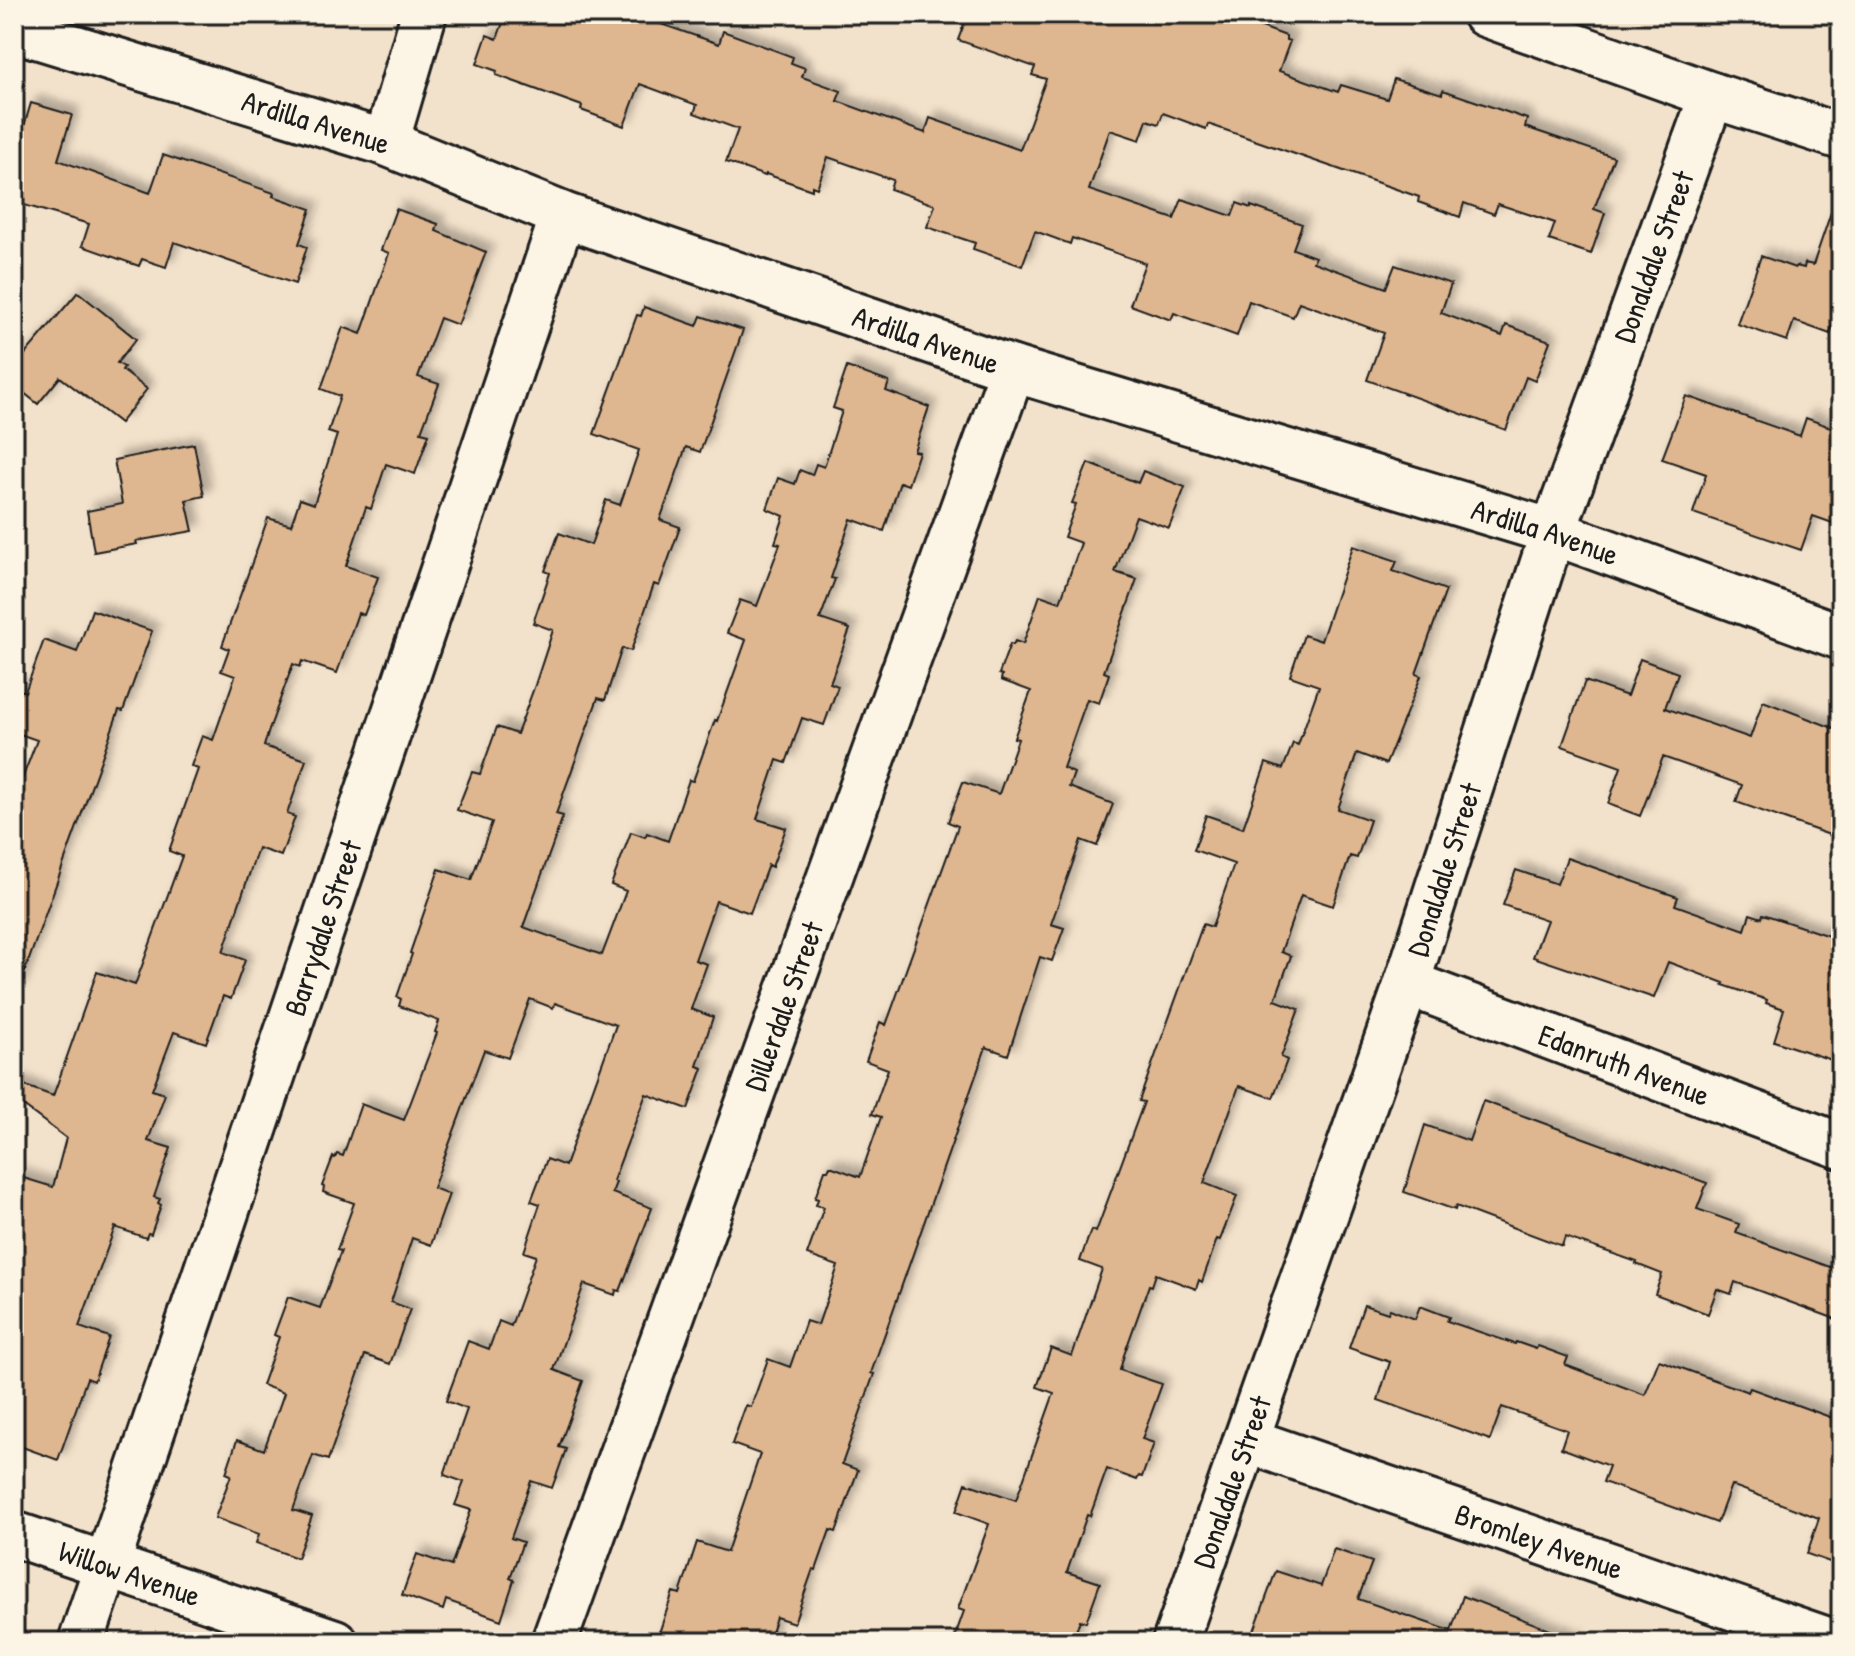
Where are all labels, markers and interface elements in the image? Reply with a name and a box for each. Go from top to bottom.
street label: Ardilla Avenue [237,80,395,163]
street label: Donaldale Street [1604,164,1703,348]
street label: Ardilla Avenue [848,296,1005,383]
street label: Ardilla Avenue [1467,489,1624,574]
street label: Donaldale Street [1397,777,1491,961]
street label: Barrydale Street [274,834,371,1021]
street label: Dillerdale Street [734,915,832,1096]
street label: Edanruth Avenue [1533,1014,1715,1115]
street label: Donaldale Street [1183,1390,1280,1573]
street label: Bromley Avenue [1450,1493,1628,1588]
street label: Willow Avenue [54,1530,206,1615]

